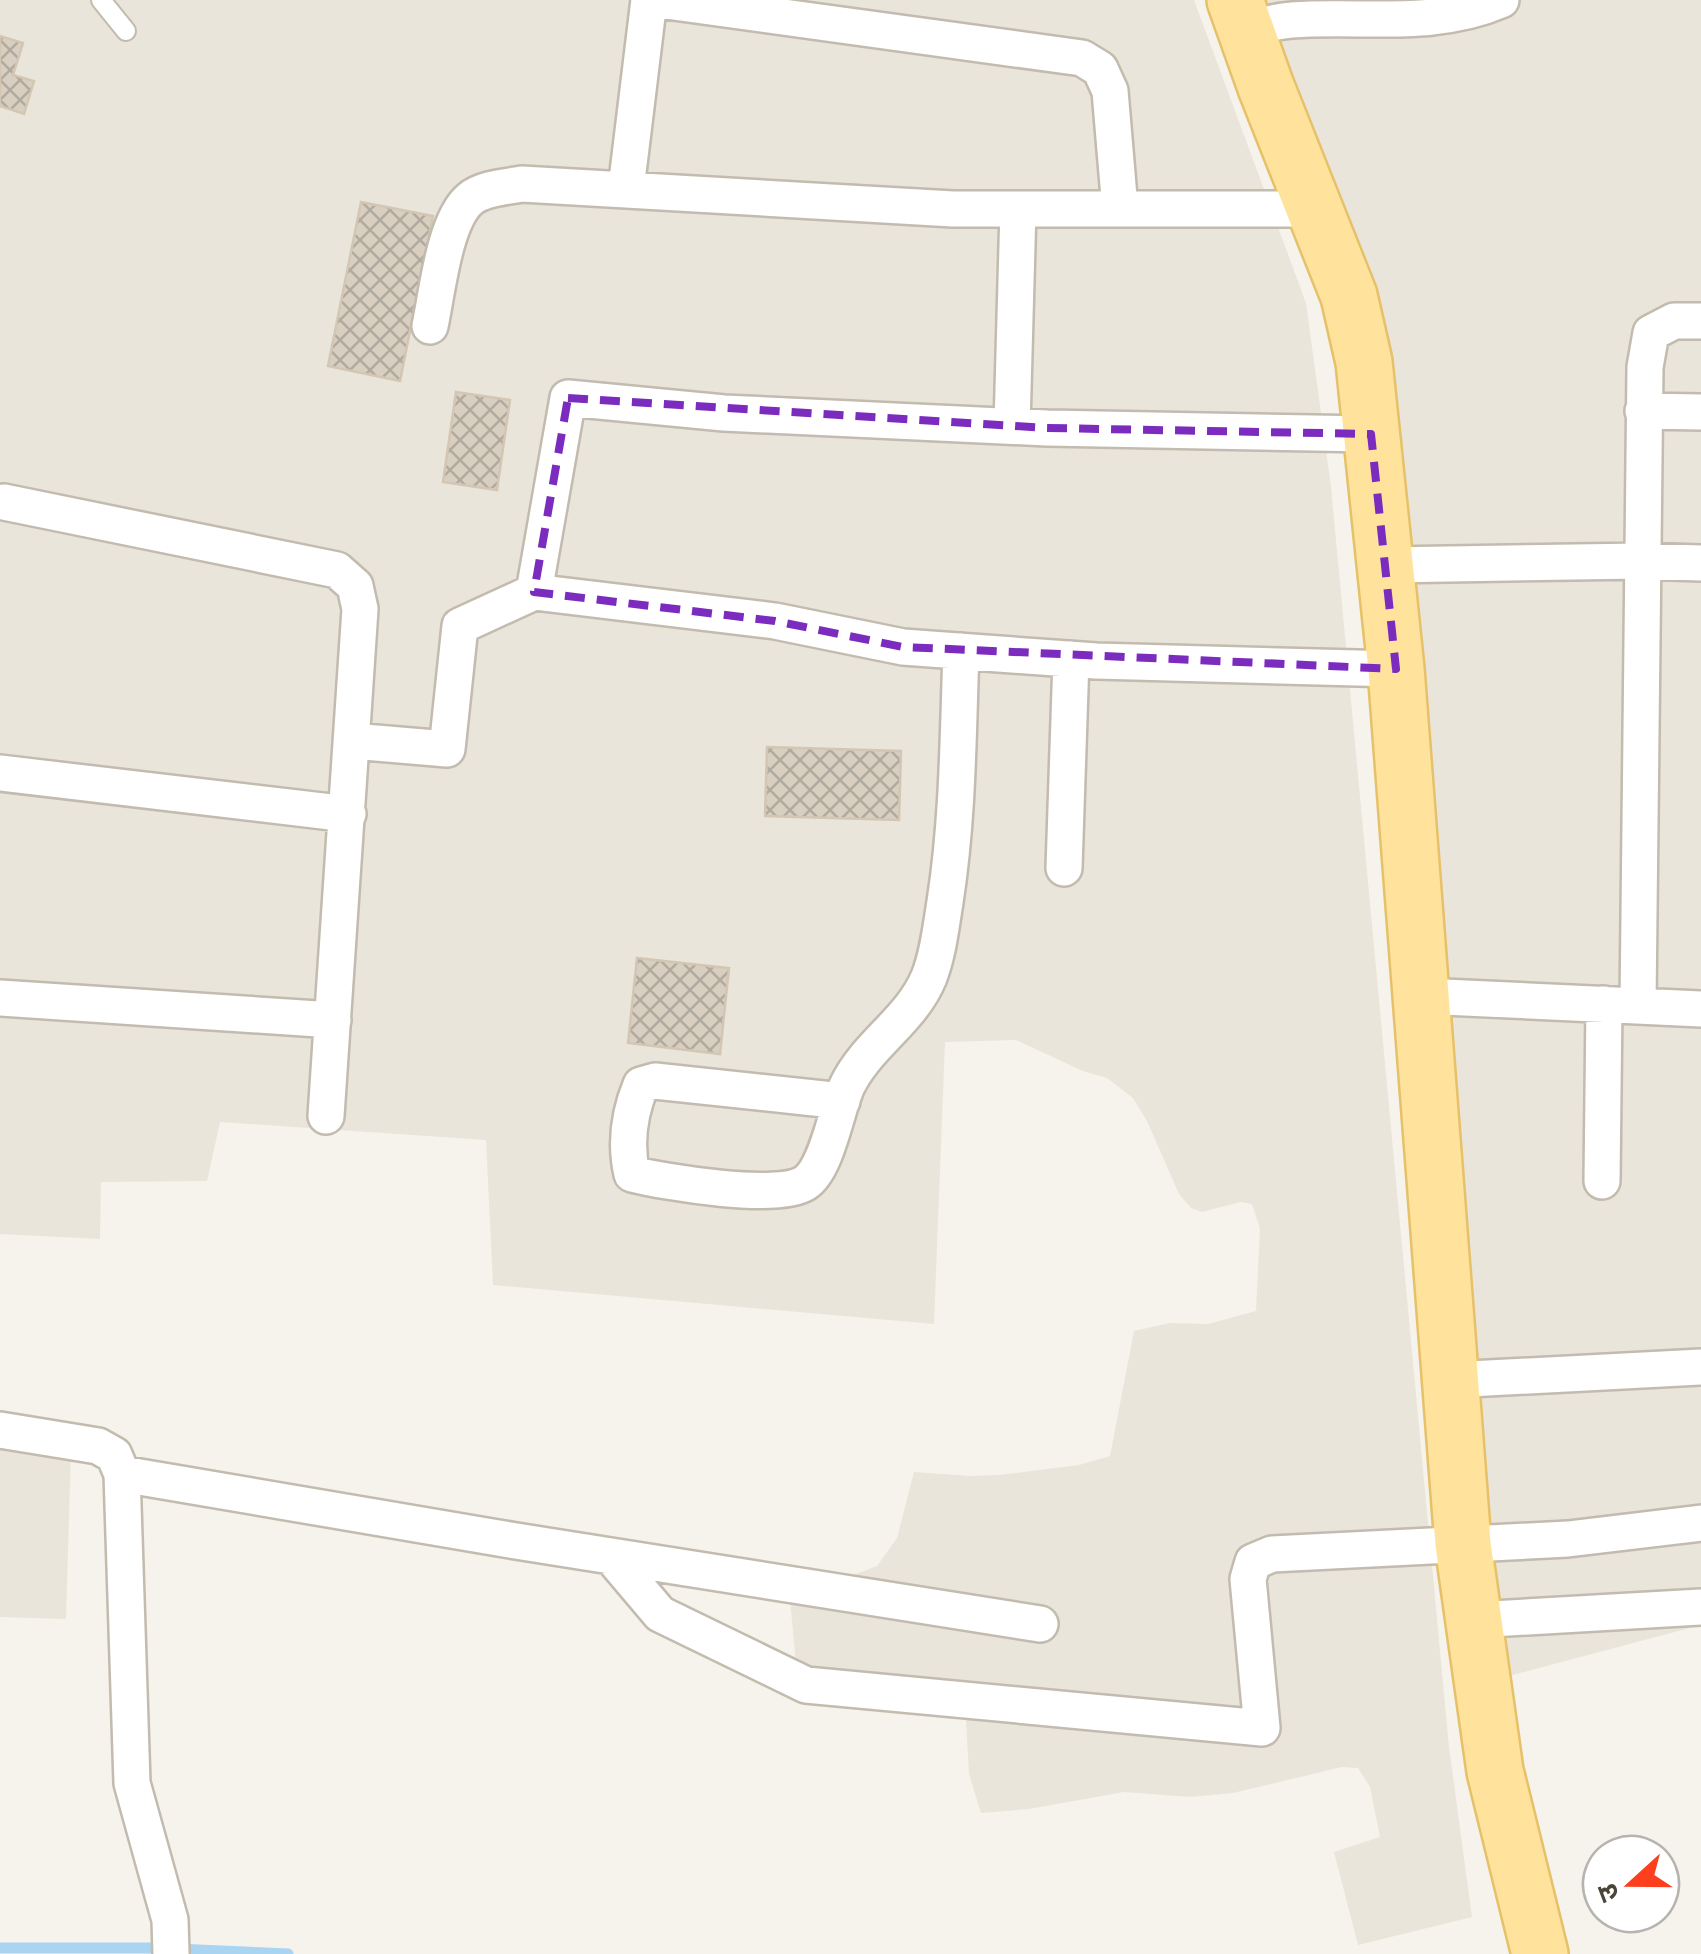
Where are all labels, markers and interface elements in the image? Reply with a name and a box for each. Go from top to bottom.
north arrow [1581,1834,1681,1934]
text: उ [1589,1879,1626,1907]

